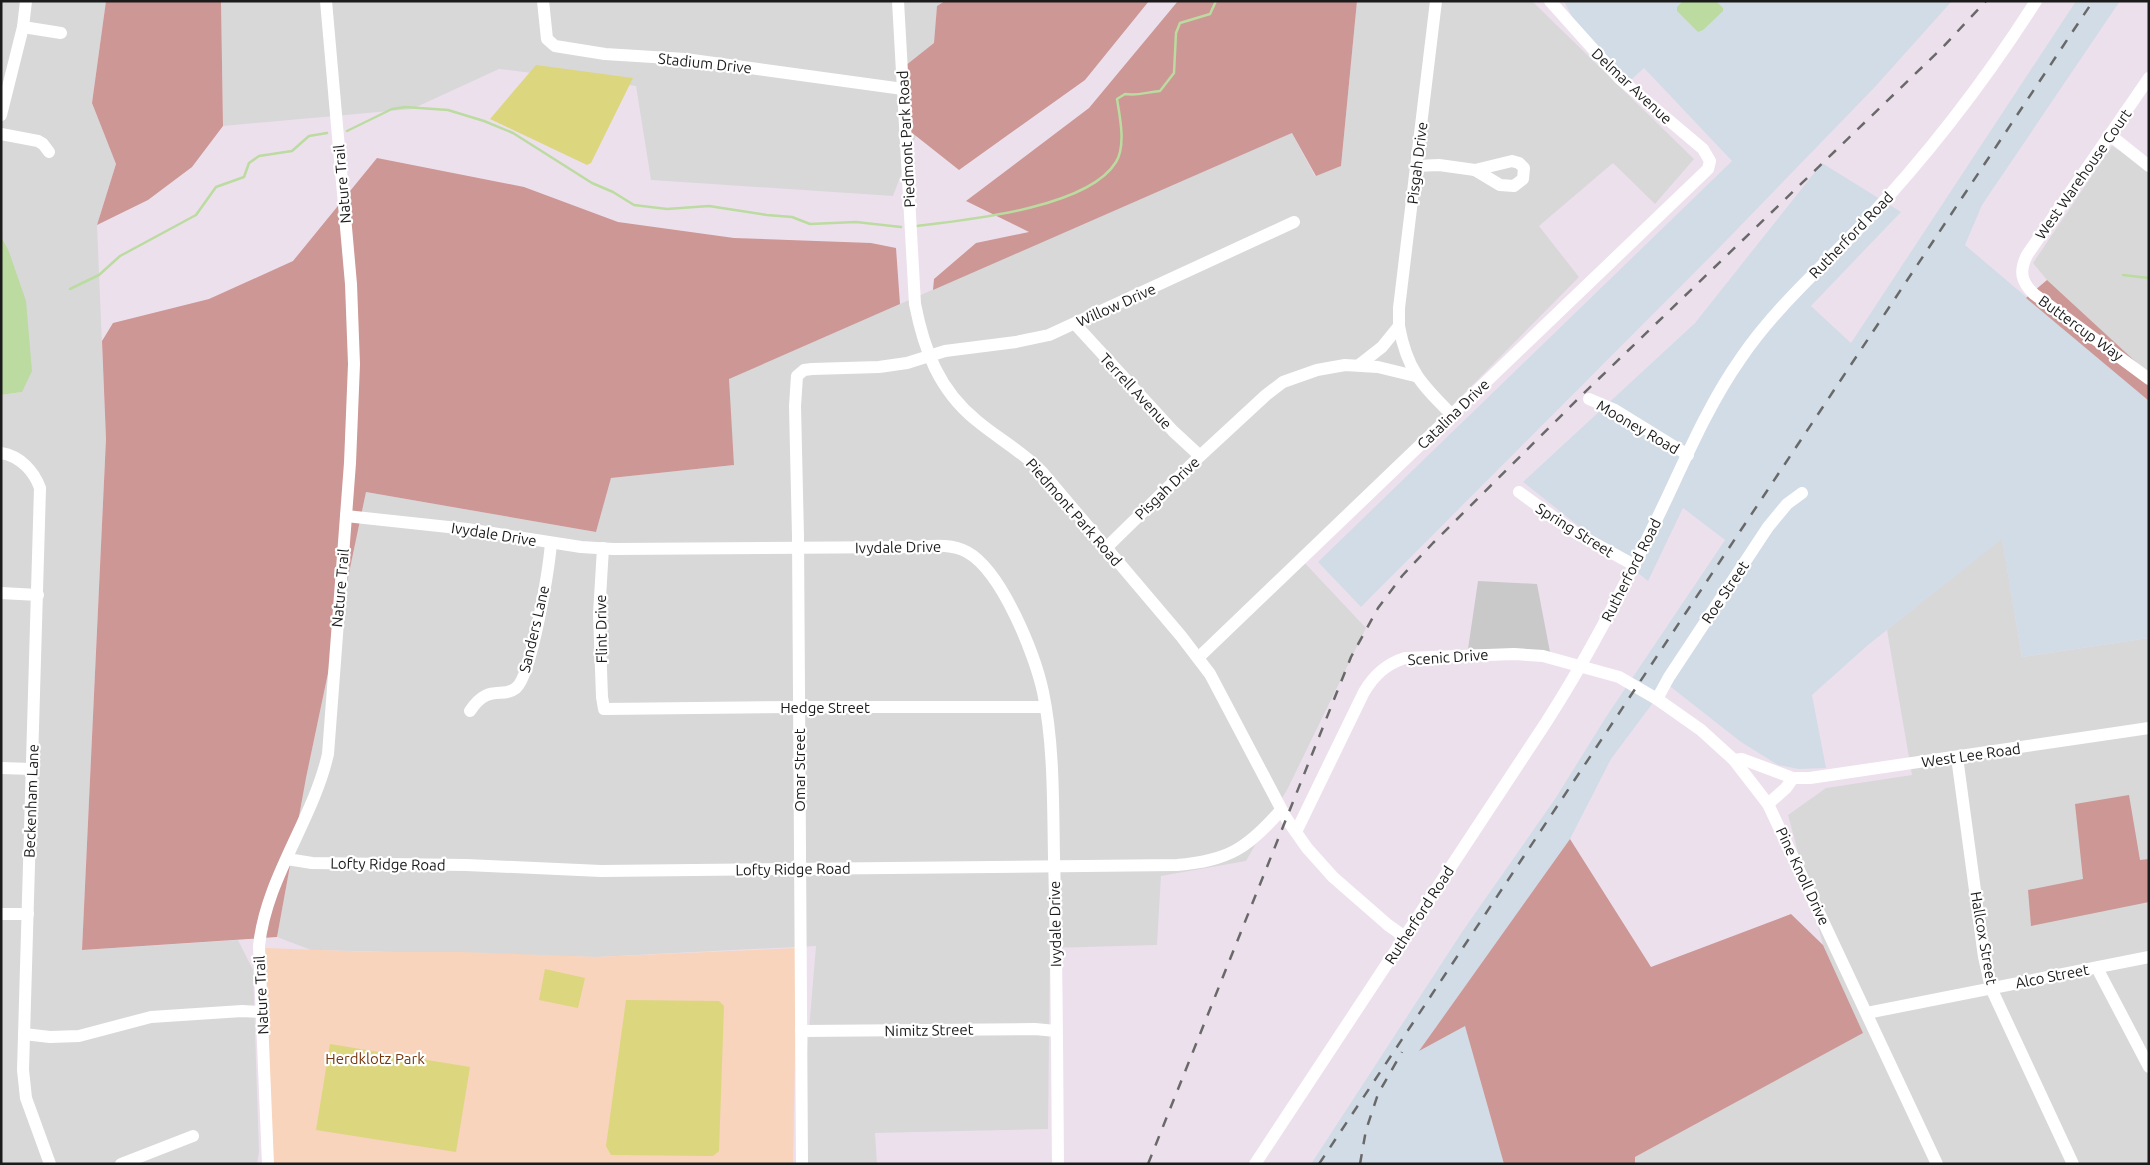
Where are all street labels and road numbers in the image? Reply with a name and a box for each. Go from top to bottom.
street label: Delmar Avenue [1588,45,1676,127]
street label: Stadium Drive [657,50,753,76]
street label: Piedmont Park Road [894,70,918,208]
street label: West Warehouse Court [2032,105,2135,242]
street label: Pisgah Drive [1404,121,1430,205]
street label: Nature Trail [330,144,354,224]
street label: Rutherford Road [1806,188,1896,282]
street label: Willow Drive [1074,280,1158,330]
street label: Buttercup Way [2036,292,2126,364]
street label: Terrell Avenue [1097,350,1175,432]
street label: Catalina Drive [1414,375,1492,453]
street label: Mooney Road [1594,396,1682,458]
street label: Pisgah Drive [1131,453,1203,523]
street label: Piedmont Park Road [1023,455,1125,569]
street label: Spring Street [1533,499,1617,561]
street label: Rutherford Road [1598,516,1664,624]
street label: Ivydale Drive [450,519,538,549]
street label: Ivydale Drive [855,538,941,556]
street label: Nature Trail [328,548,352,628]
street label: Roe Street [1698,557,1752,626]
street label: Sanders Lane [516,584,552,674]
street label: Flint Drive [592,594,610,664]
street label: Scenic Drive [1407,646,1489,668]
street label: Hedge Street [780,699,870,716]
street label: Omar Street [791,728,808,812]
street label: West Lee Road [1920,740,2022,770]
street label: Beckenham Lane [21,744,41,858]
street label: Pine Knoll Drive [1773,824,1833,928]
street label: Lofty Ridge Road [330,854,446,874]
street label: Lofty Ridge Road [735,859,851,879]
street label: Rutherford Road [1381,863,1457,967]
street label: Ivydale Drive [1046,881,1064,967]
street label: Hallcox Street [1967,890,2001,986]
street label: Nature Trail [250,955,272,1035]
street label: Alco Street [2014,961,2090,991]
street label: Nimitz Street [884,1021,974,1039]

